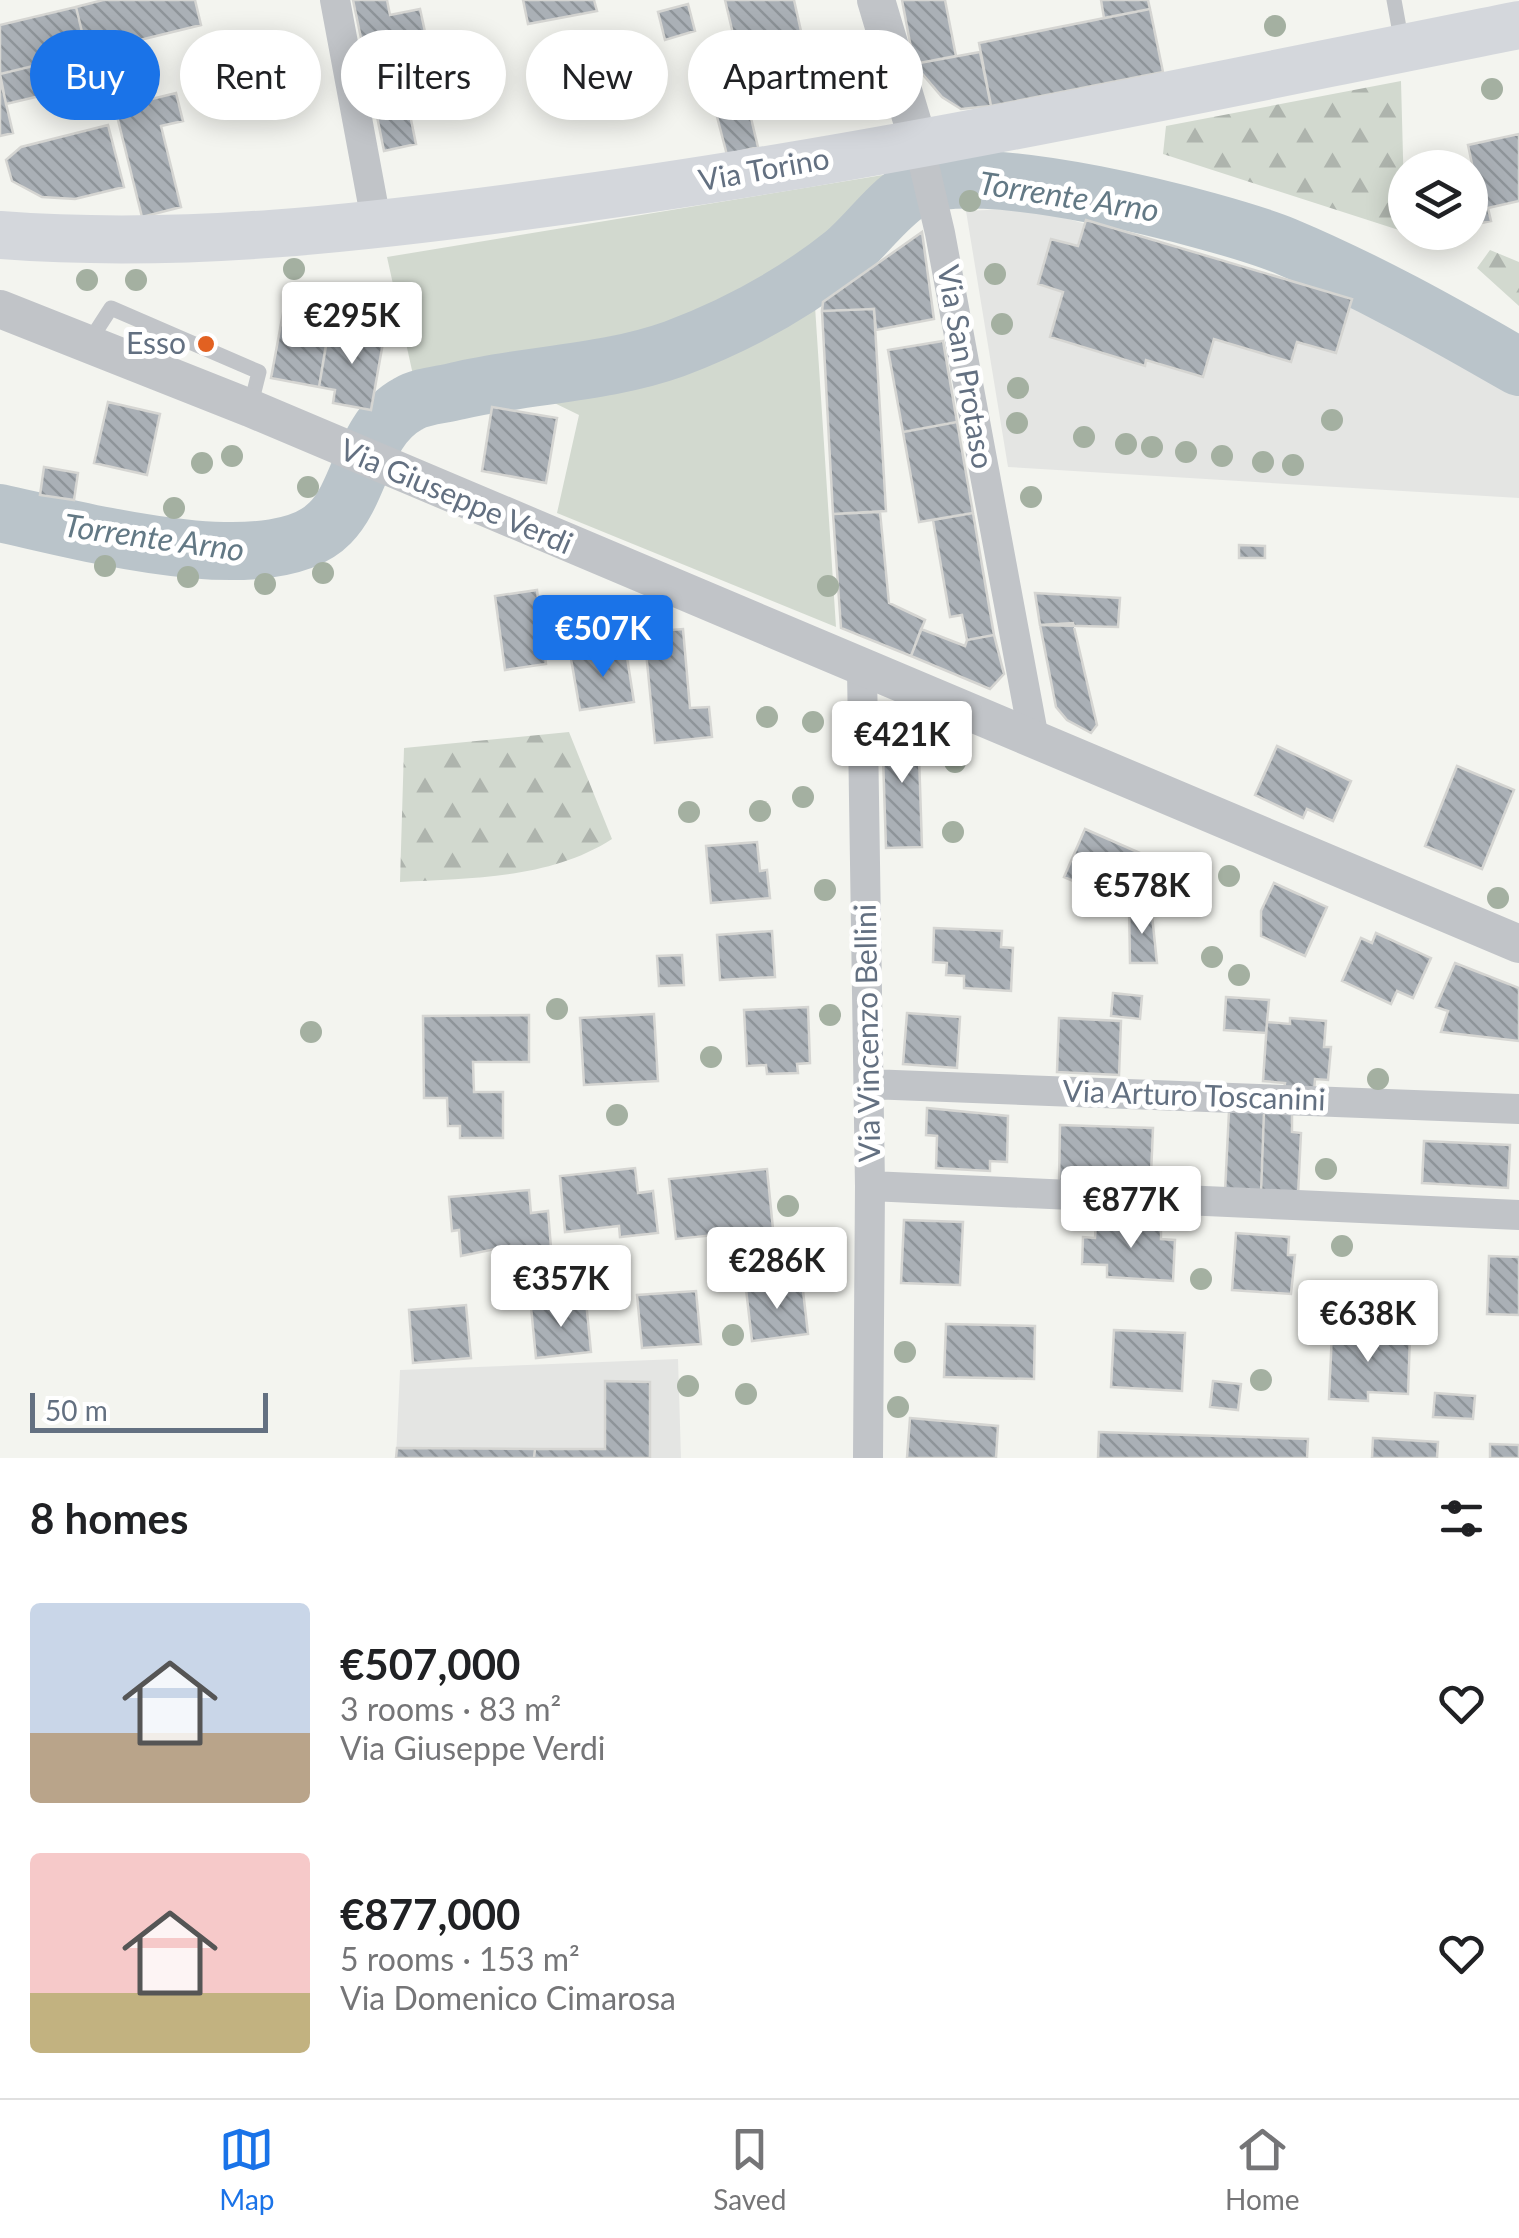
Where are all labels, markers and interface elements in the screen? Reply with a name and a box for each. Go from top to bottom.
chip: Buy [30,30,160,120]
chip: Rent [180,30,321,120]
chip: Filters [341,30,506,120]
chip: New [526,30,668,120]
chip: Apartment [688,30,923,120]
street label: Via Torino [695,139,832,197]
map controls [1388,150,1488,250]
button: layers [1388,150,1488,250]
water label: Torrente Arno [977,162,1162,229]
street label: Via San Protaso [931,262,1003,471]
pin: €295K [282,282,422,367]
text: €295K [304,295,400,334]
place label: Esso [126,324,186,360]
marker: Esso [195,333,217,355]
street label: Via Giuseppe Verdi [335,430,578,560]
water label: Torrente Arno [62,505,247,568]
pin: €507K [533,595,673,680]
text: €507K [555,608,651,647]
pin: €421K [832,701,972,786]
text: €421K [854,714,950,753]
pin: €578K [1072,852,1212,937]
text: €578K [1094,865,1190,904]
street label: Via Vincenzo Bellini [846,904,886,1162]
street label: Via Arturo Toscanini [1062,1071,1326,1117]
pin: €877K [1061,1166,1201,1251]
text: €877K [1083,1179,1179,1218]
pin: €286K [707,1227,847,1312]
text: €286K [729,1240,825,1279]
pin: €357K [491,1245,631,1330]
text: €357K [513,1258,609,1297]
pin: €638K [1298,1280,1438,1365]
text: €638K [1320,1293,1416,1332]
scale bar [30,1388,268,1432]
text: 50 m [45,1393,108,1427]
icon: filters [1434,1491,1489,1546]
text: 8 homes [30,1493,188,1543]
text: €507,000 [340,1639,520,1689]
icon: home [110,1643,230,1763]
icon: heart [1434,1676,1489,1731]
text: 3 rooms · 83 m² [340,1689,561,1728]
text: Via Giuseppe Verdi [340,1728,606,1767]
text: €877,000 [340,1889,520,1939]
icon: home [110,1893,230,2013]
icon: heart [1434,1926,1489,1981]
text: 5 rooms · 153 m² [340,1939,580,1978]
text: Via Domenico Cimarosa [340,1978,676,2017]
tab: Map [219,2122,275,2216]
tab: Saved [713,2122,786,2216]
tab: Home [1225,2122,1300,2216]

